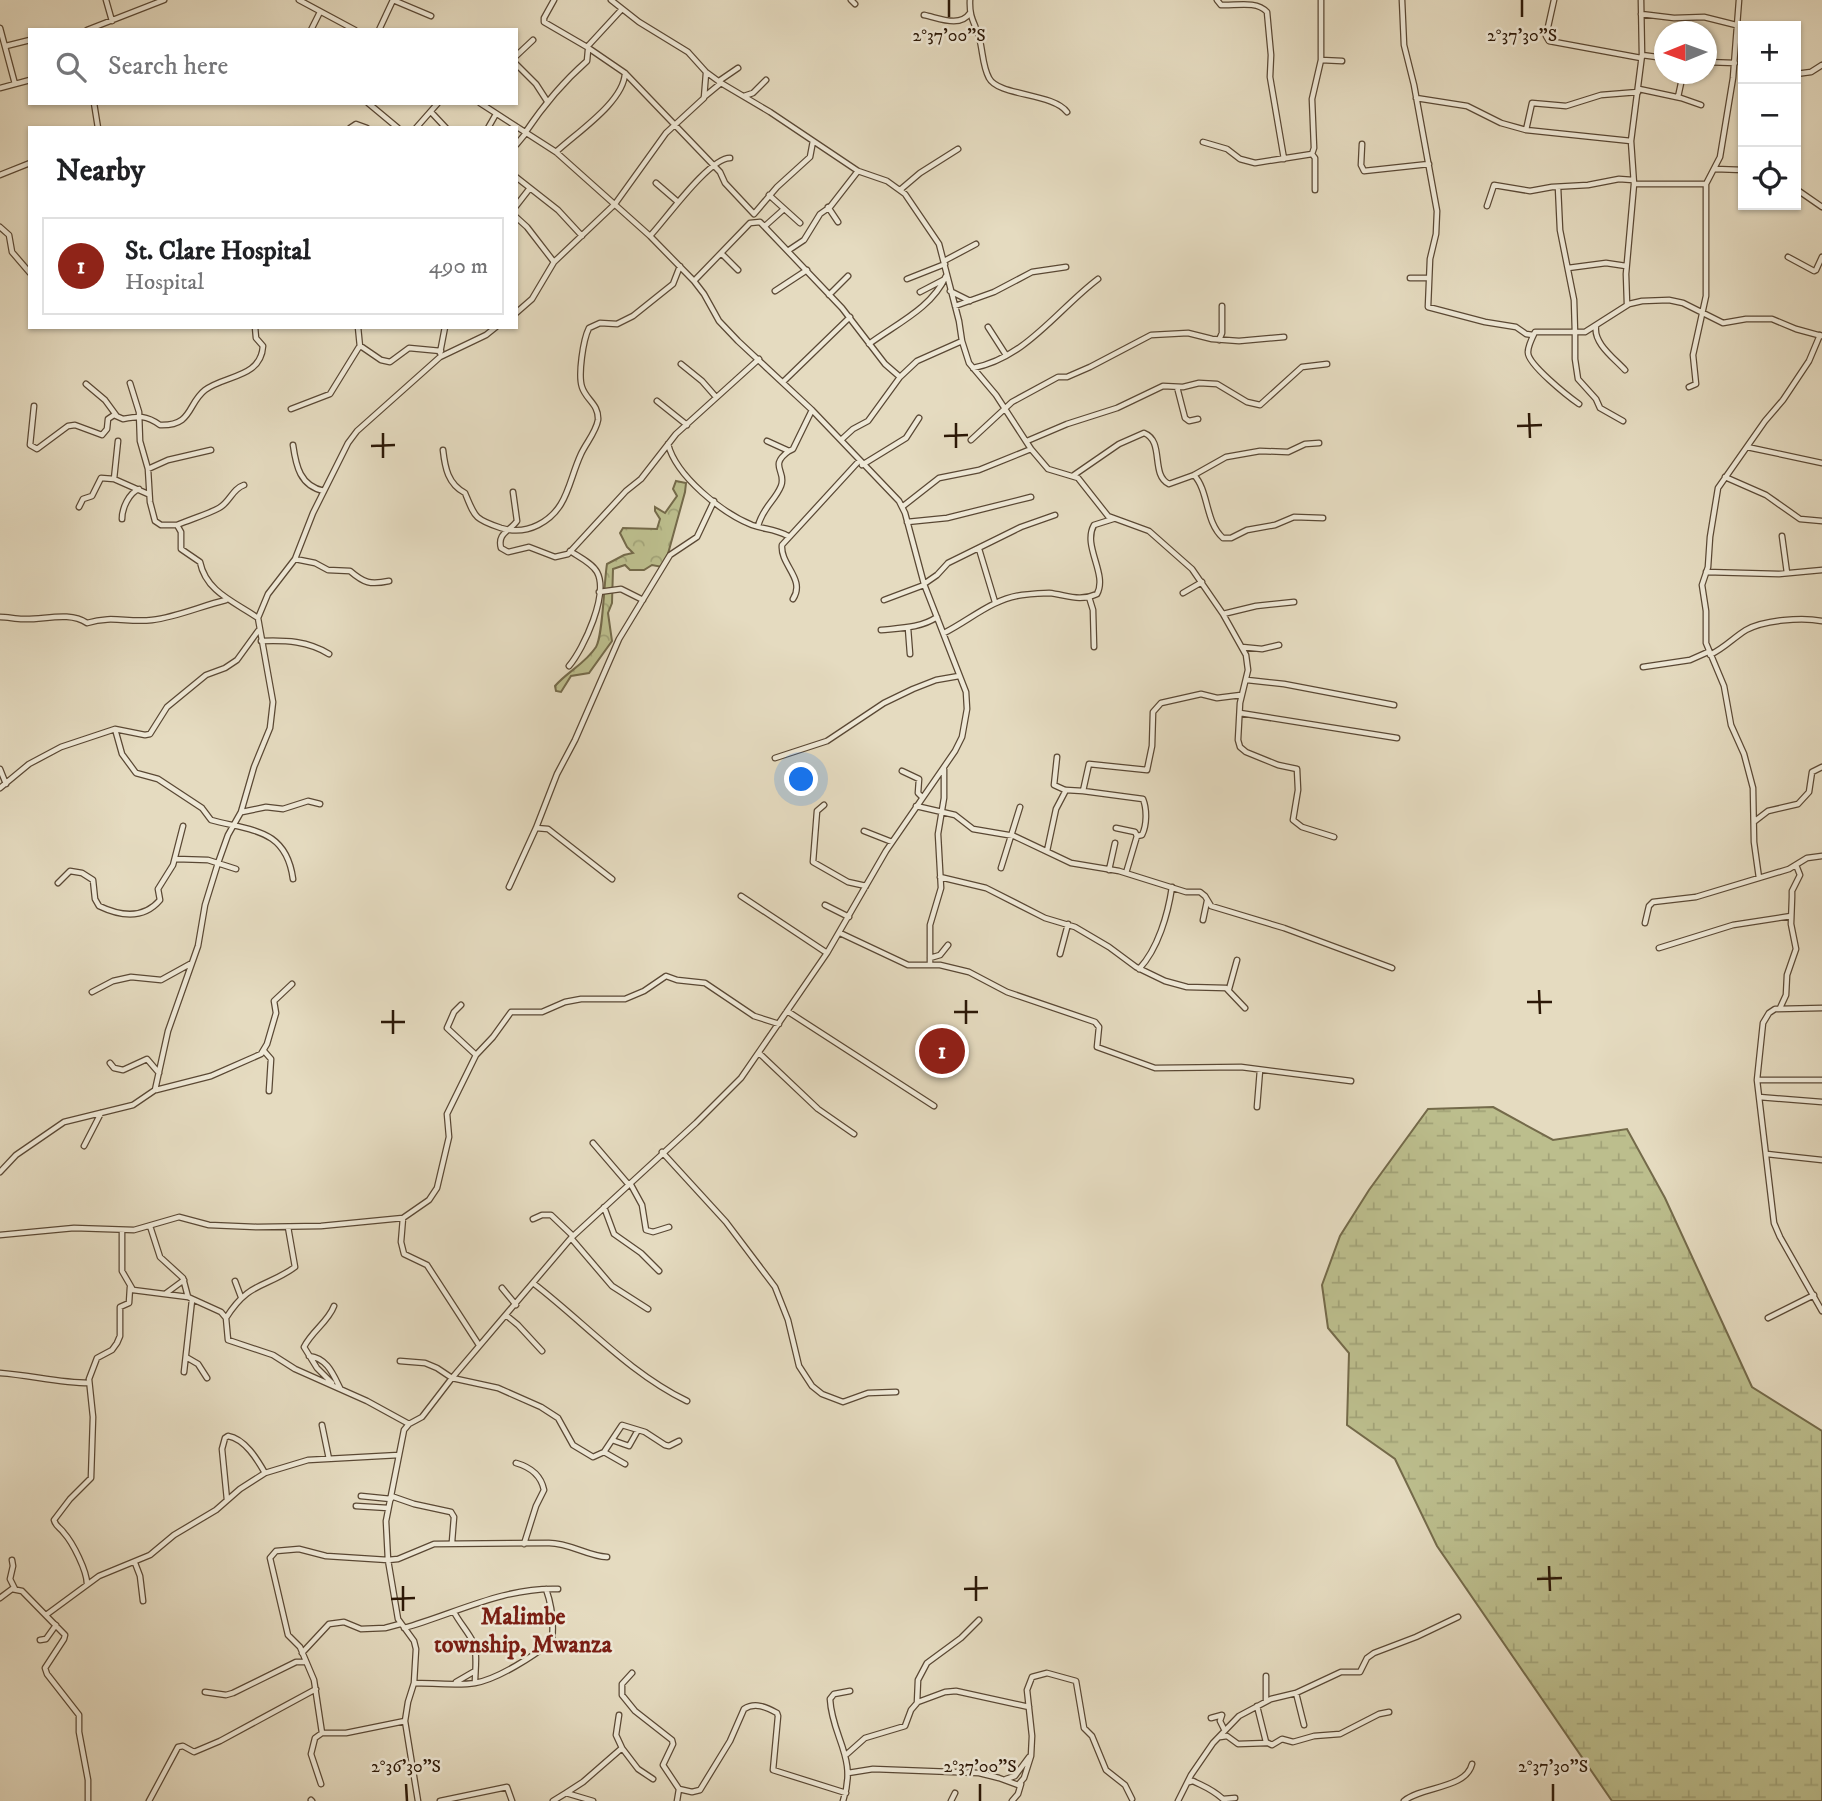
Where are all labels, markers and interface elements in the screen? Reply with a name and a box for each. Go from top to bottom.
north arrow [1654,21,1717,84]
map controls [1738,21,1801,210]
button: + [1738,21,1801,84]
text: 2°37'00"S [912,25,986,47]
text: 2°37'30"S [1487,25,1557,47]
search box [28,28,518,105]
icon: search [52,48,90,86]
text: Search here [108,50,228,83]
button: − [1738,84,1801,147]
button: locate [1738,147,1801,210]
text: Nearby [56,153,145,190]
text: St. Clare Hospital [125,235,310,268]
text: 1 [77,252,85,281]
text: 490 m [429,252,488,281]
text: Hospital [125,268,204,297]
your location [784,762,818,796]
pin: 1 [919,1025,965,1077]
district label: Malimbe township, Mwanza [434,1602,613,1660]
text: 2°36'30"S [371,1756,441,1778]
text: 2°37'00"S [943,1756,1017,1778]
text: 2°37'30"S [1518,1756,1588,1778]

